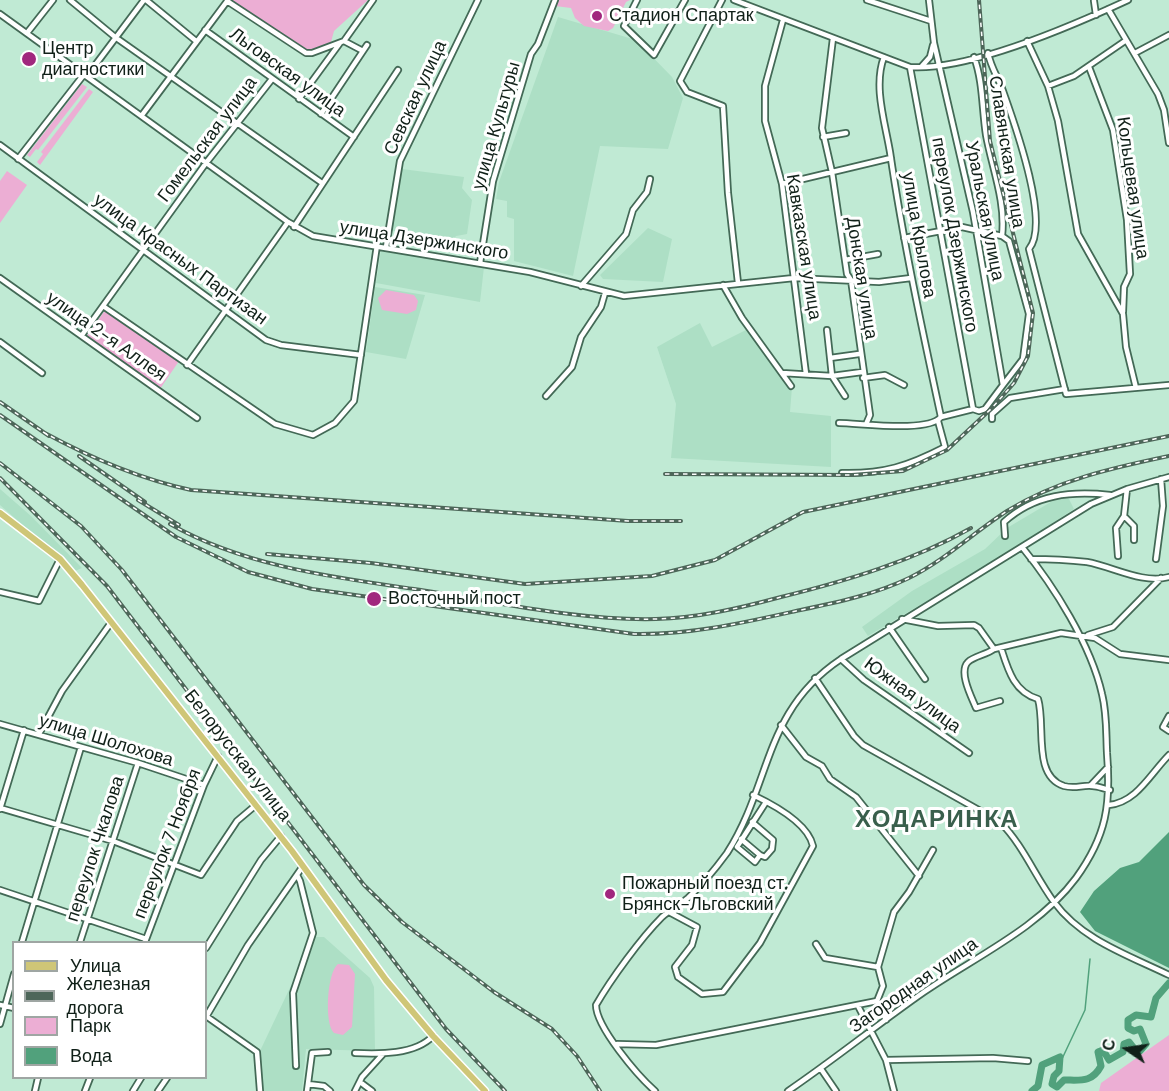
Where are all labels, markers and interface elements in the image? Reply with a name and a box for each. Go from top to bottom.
place label: Стадион Спартак [609,5,754,27]
marker: Стадион Спартак [590,9,604,23]
street label: Льговская улица [225,24,349,122]
street label: Севская улица [380,37,452,159]
place label: Центр диагностики [42,38,144,80]
marker: Центр диагностики [20,50,38,68]
street label: улица Культуры [468,60,526,192]
street label: Гомельская улица [154,73,262,207]
street label: Славянская улица [983,74,1029,230]
street label: Кольцевая улица [1111,115,1153,261]
street label: переулок Дзержинского [926,136,982,334]
street label: Уральская улица [960,139,1008,283]
street label: улица Крылова [896,170,940,300]
street label: Кавказская улица [781,172,825,322]
street label: улица Красных Партизан [89,190,271,330]
street label: Донская улица [841,215,881,341]
street label: улица Дзержинского [338,217,510,265]
street label: улица 2-я Аллея [42,288,170,386]
place label: Восточный пост [388,588,521,610]
marker: Восточный пост [365,590,383,608]
street label: Южная улица [859,654,965,738]
street label: Белорусская улица [179,686,295,826]
street label: улица Шолохова [36,710,176,772]
street label: переулок 7 Ноября [130,766,206,922]
street label: переулок Чкалова [62,773,130,925]
district label: ХОДАРИНКА [855,807,1019,835]
place label: Пожарный поезд ст. Брянск-Льговский [622,873,788,916]
marker: Пожарный поезд ст. Брянск-Льговский [603,887,617,901]
street label: Загородная улица [846,934,982,1038]
legend [12,941,207,1079]
text: Улица [70,954,121,978]
text: Железная дорога [67,972,150,1020]
text: Парк [70,1014,111,1038]
north arrow [1097,1019,1157,1079]
text: С [1097,1037,1121,1053]
text: Вода [70,1044,112,1068]

